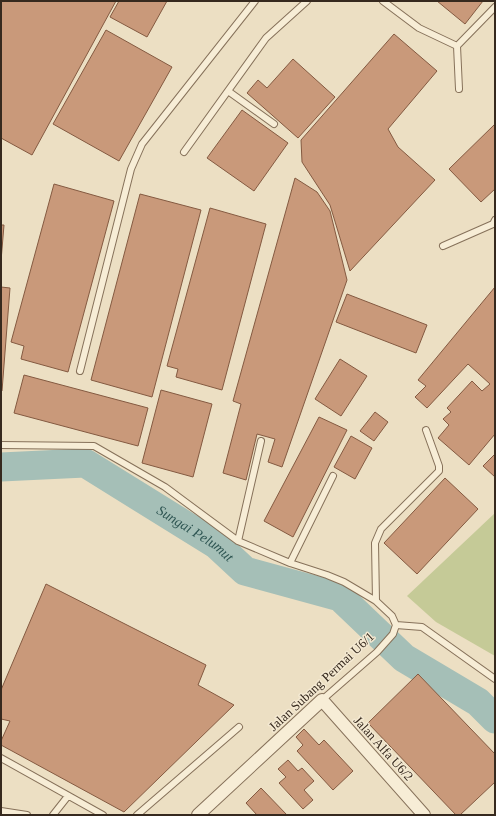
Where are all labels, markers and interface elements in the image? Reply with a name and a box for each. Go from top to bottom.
water label: Sungai Pelumut [154,503,237,565]
street label: Jalan Subang Permai U6/1 [266,629,377,734]
street label: Jalan Alfa U6/2 [351,713,417,784]

